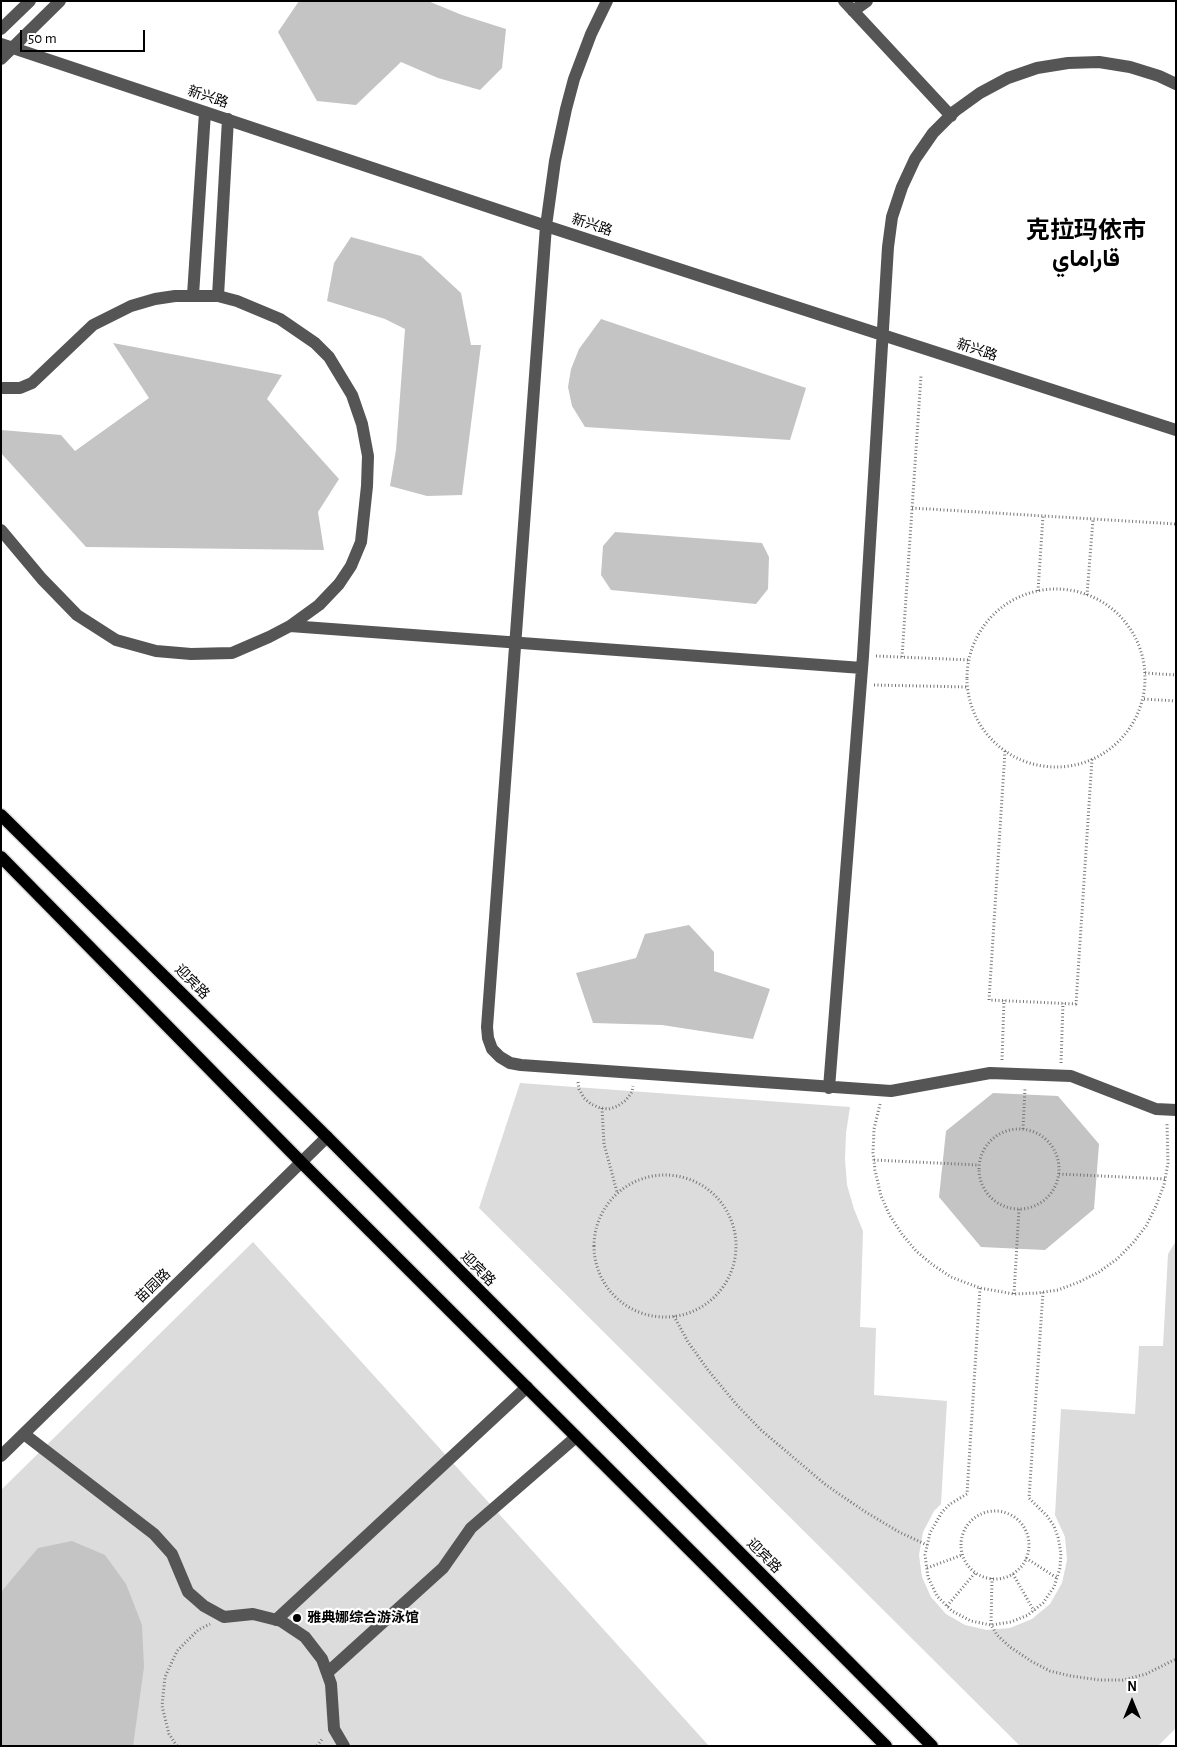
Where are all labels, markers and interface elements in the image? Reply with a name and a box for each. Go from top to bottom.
scale bar [22,20,148,52]
text: 50 m [28,31,57,46]
street label: 新兴路 [185,83,231,111]
street label: 新兴路 [569,211,615,239]
district label: 克拉玛依市 قاراماي [1026,217,1146,273]
street label: 新兴路 [954,336,1000,364]
street label: 迎宾路 [171,961,213,1003]
street label: 迎宾路 [457,1248,499,1290]
street label: 苗园路 [132,1265,174,1307]
street label: 迎宾路 [743,1535,785,1577]
place label: 雅典娜综合游泳馆 [307,1610,419,1626]
marker: 雅典娜综合游泳馆 [291,1612,303,1624]
north arrow [1107,1677,1157,1727]
text: N [1127,1680,1137,1694]

